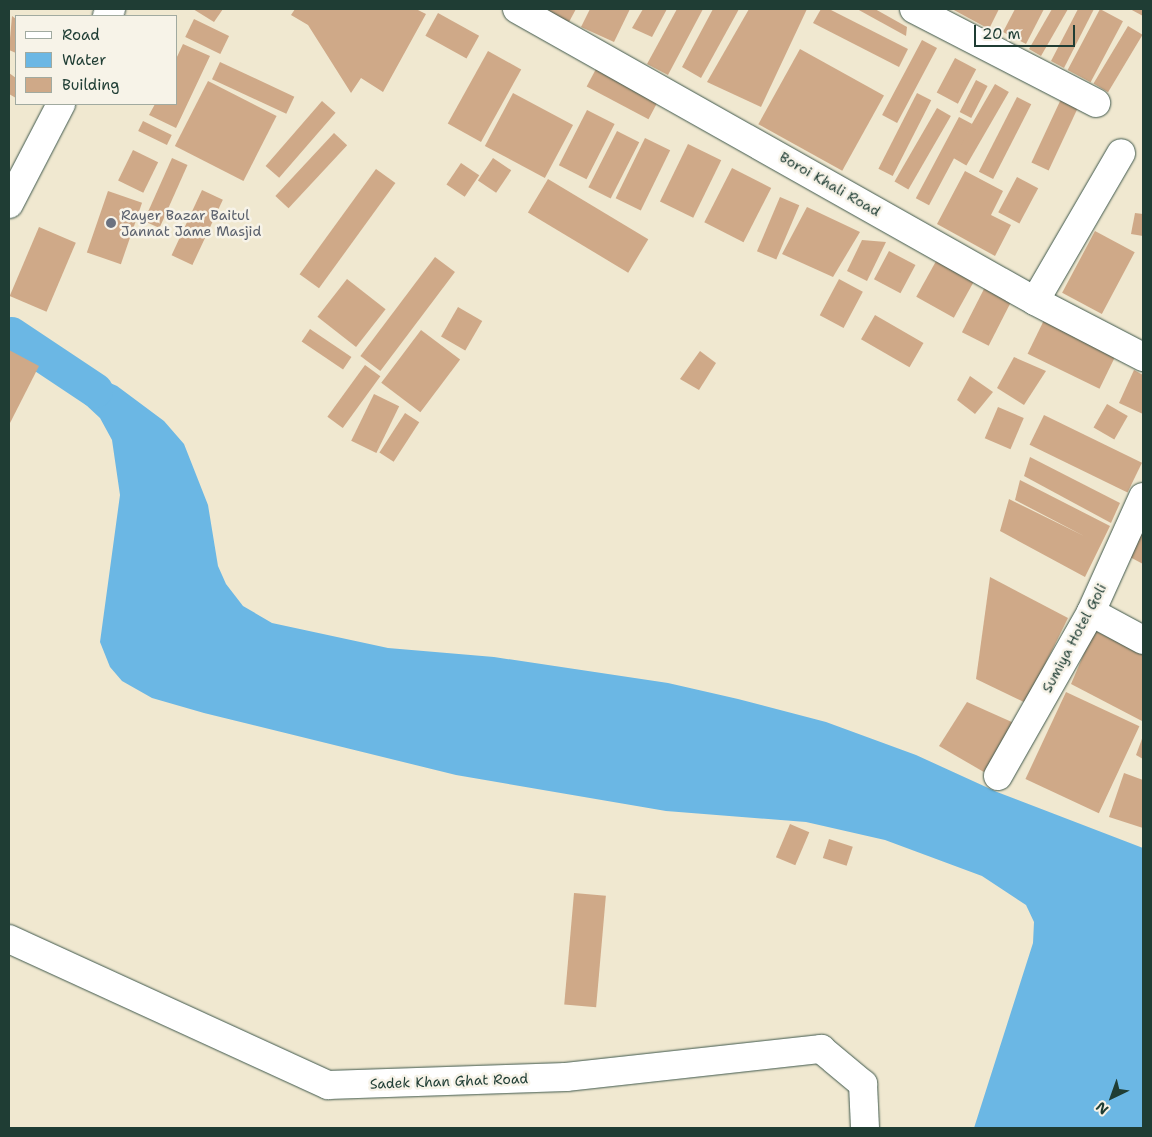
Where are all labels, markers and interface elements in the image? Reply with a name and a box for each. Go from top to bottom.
legend [15,15,178,105]
scale bar [977,15,1078,47]
text: 20 m [982,24,1021,44]
text: Road [62,25,100,45]
text: Water [62,50,106,70]
text: Building [62,75,119,95]
street label: Boroi Khali Road [777,148,883,220]
place label: Rayer Bazar Baitul Jannat Jame Masjid [121,207,261,240]
marker: Rayer Bazar Baitul Jannat Jame Masjid [105,217,117,229]
street label: Sumiya Hotel Goli [1038,581,1110,695]
street label: Sadek Khan Ghat Road [369,1070,529,1092]
north arrow [1087,1072,1137,1122]
text: N [1092,1098,1112,1119]

